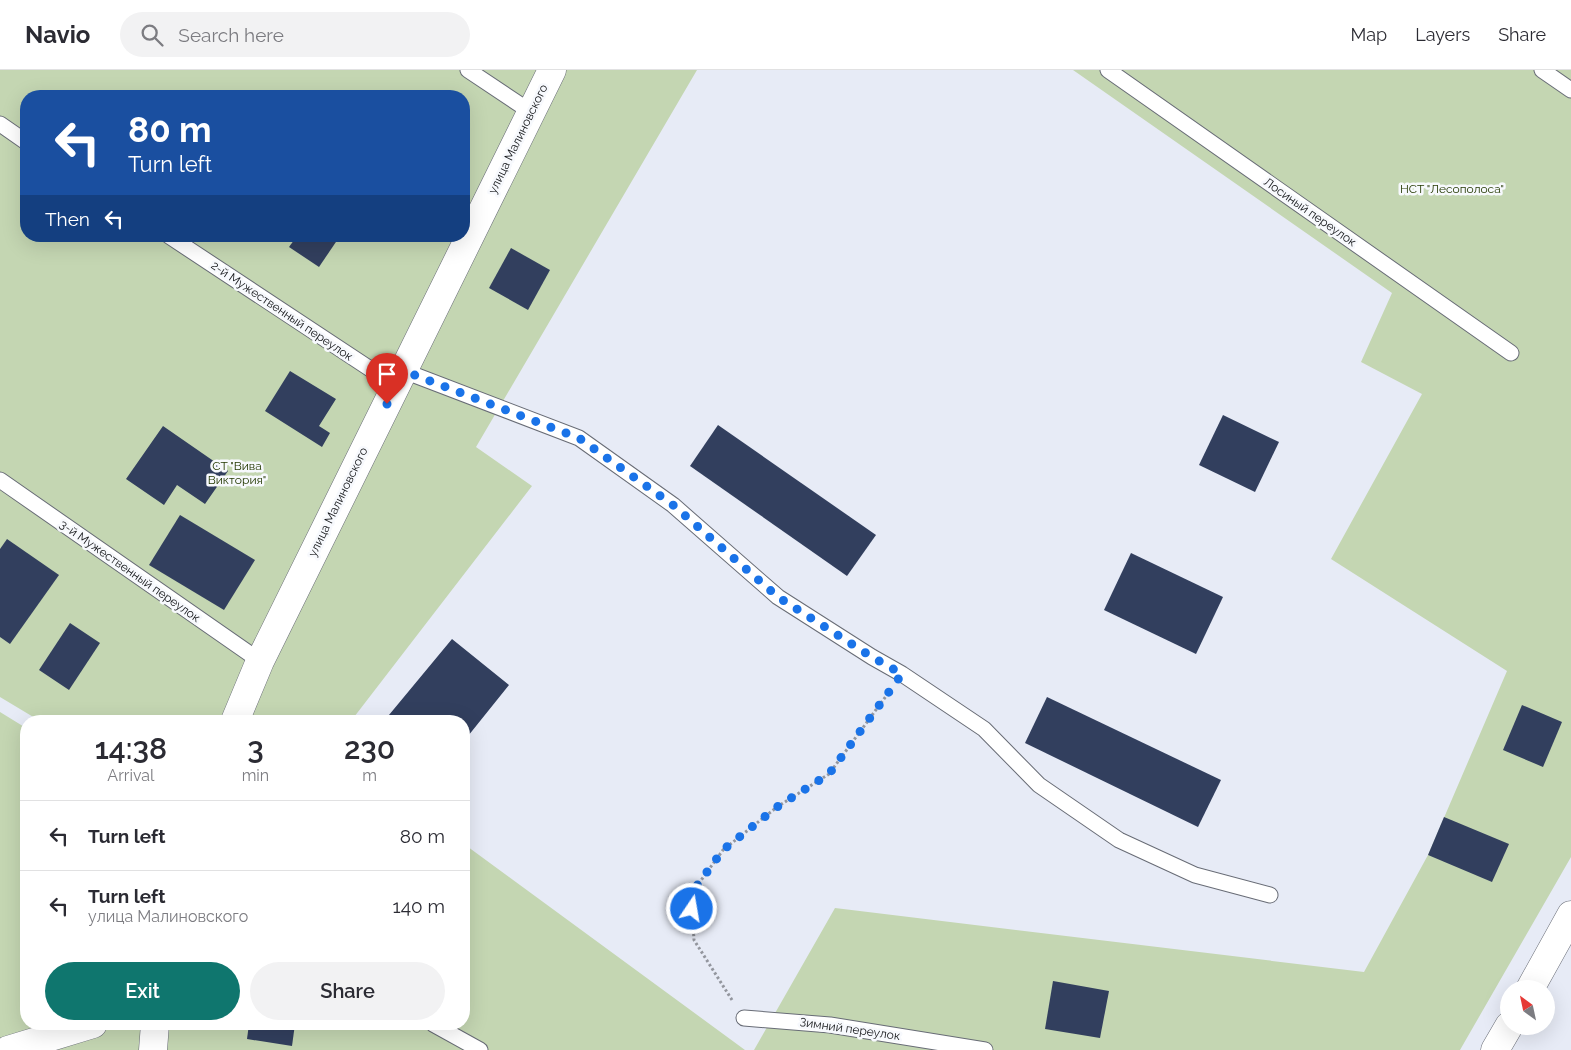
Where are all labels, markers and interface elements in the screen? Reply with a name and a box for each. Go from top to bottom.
search box [120,12,470,57]
text: Navio [25,20,90,49]
icon: search [138,21,166,49]
text: Search here [178,24,284,46]
text: Map [1351,24,1387,45]
text: Layers [1415,24,1470,45]
text: Share [1498,24,1546,45]
street label: улица Малиновского [485,82,551,196]
text: 80 m [128,109,212,150]
icon: left [45,110,110,175]
text: Turn left [128,151,212,177]
street label: Лосиный переулок [1261,175,1359,249]
park label: НСТ "Лесополоса" [1400,182,1504,196]
icon: left [100,205,128,233]
text: Then [45,208,90,230]
street label: 2-й Мужественный переулок [208,258,356,364]
pin [366,353,408,404]
icon: arrive [373,360,401,388]
street label: улица Малиновского [305,445,371,559]
park label: СТ "Вива Виктория" [208,459,266,487]
street label: 3-й Мужественный переулок [57,517,203,625]
text: 14:38 [95,731,167,766]
text: 3 [247,731,264,766]
text: 230 [344,731,395,766]
text: Arrival [107,766,154,785]
text: min [242,766,269,785]
text: m [362,766,377,785]
icon: left [45,822,73,850]
text: Turn left [88,825,165,847]
text: 80 m [400,825,445,847]
position arrow [665,882,717,934]
text: Turn left [88,885,165,907]
icon: left [45,892,73,920]
text: 140 m [393,895,445,917]
text: улица Малиновского [88,907,248,926]
button: Exit [45,962,240,1020]
button: Share [250,962,445,1020]
north arrow [1500,980,1555,1035]
map controls [1500,980,1555,1035]
street label: Зимний переулок [799,1015,901,1043]

